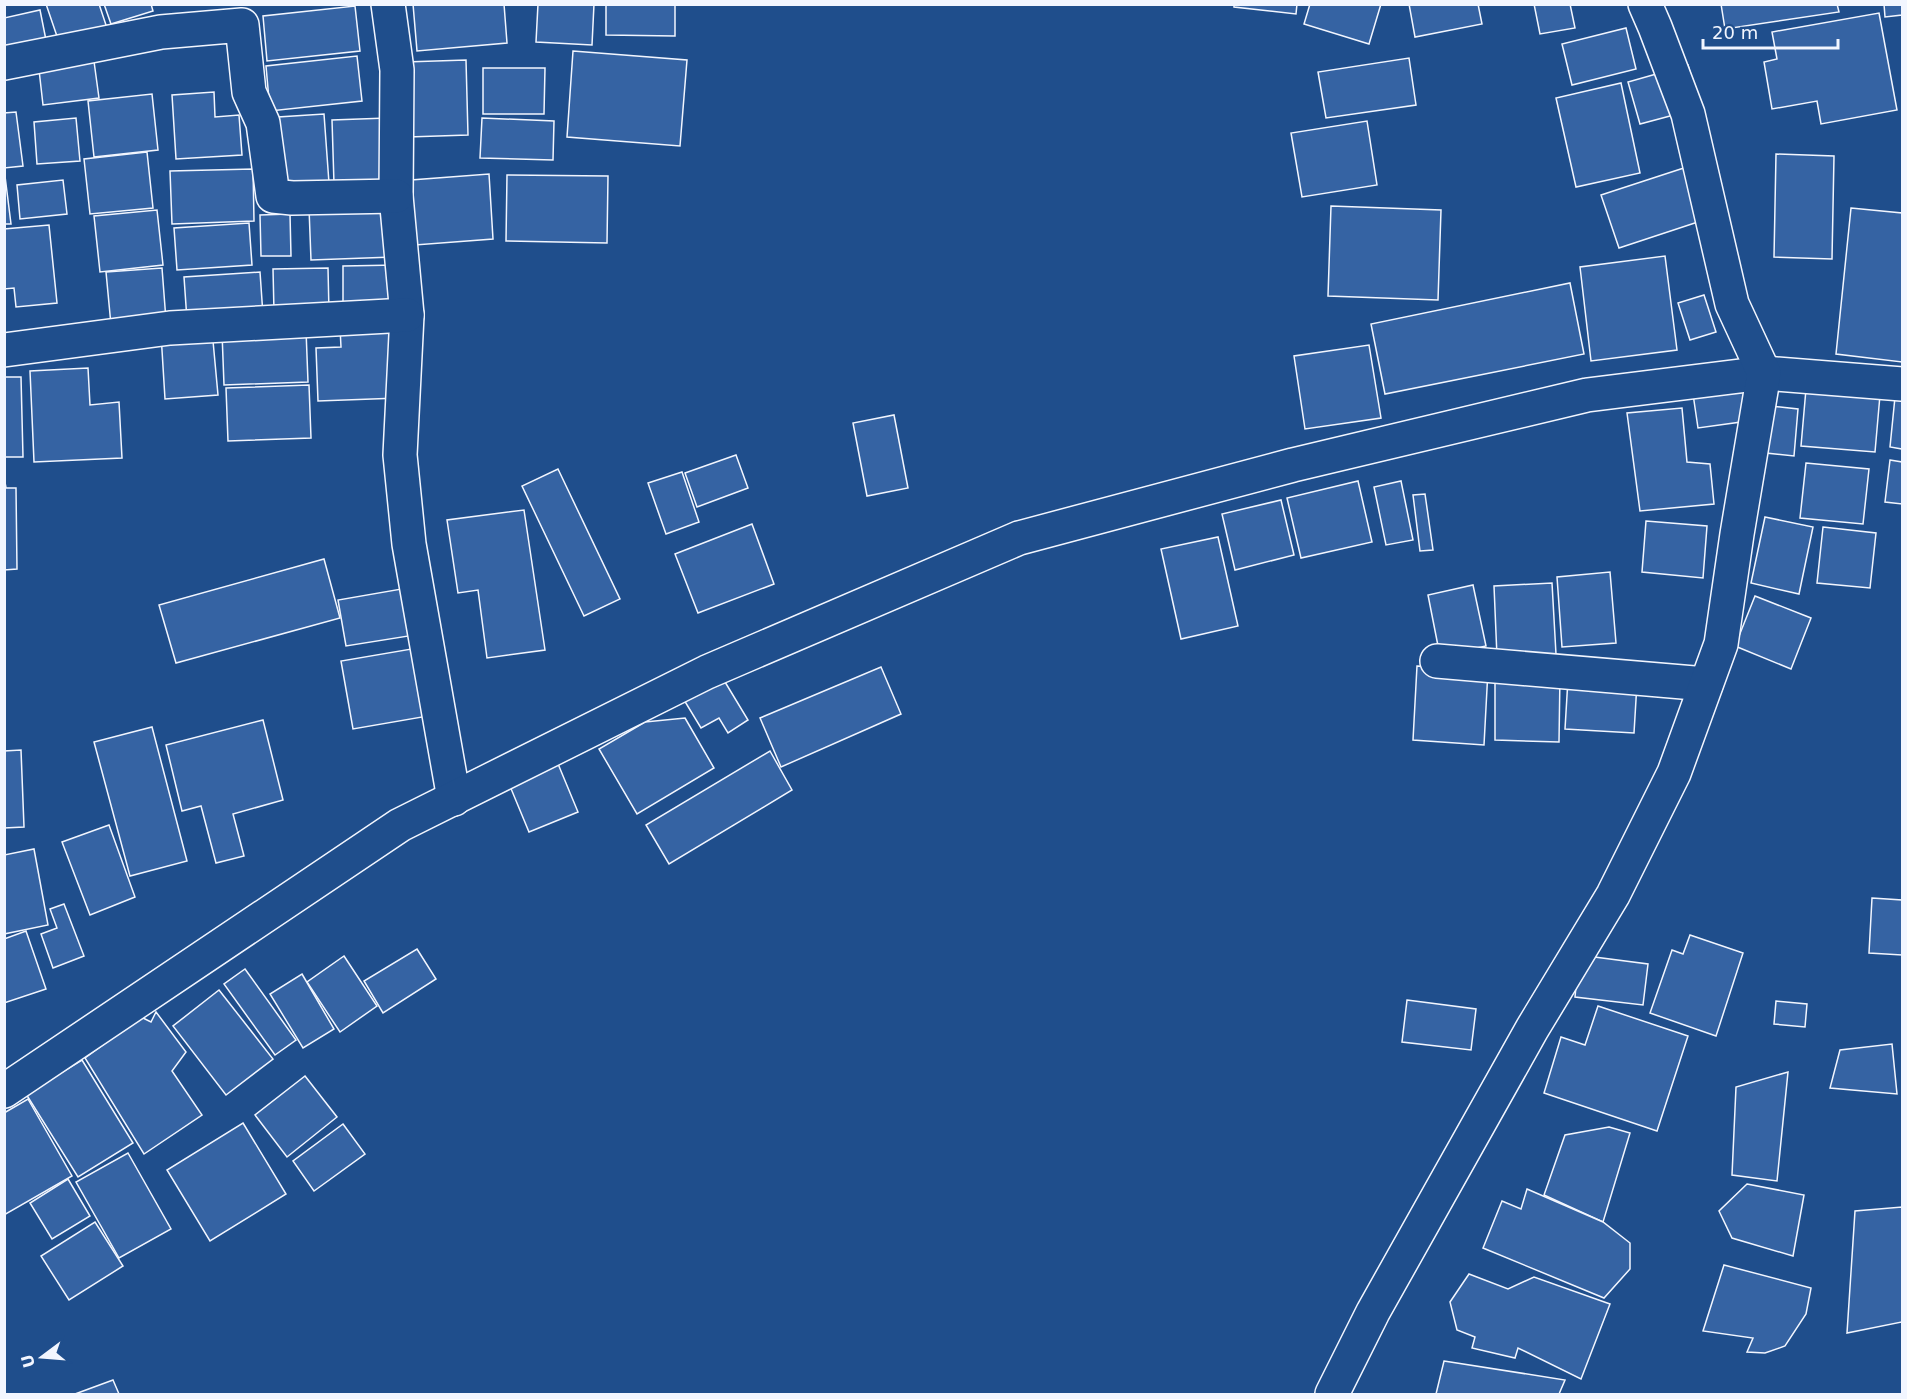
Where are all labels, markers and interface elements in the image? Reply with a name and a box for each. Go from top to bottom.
scale bar [1703,12,1838,50]
text: 20 m [1712,22,1758,43]
north arrow [12,1327,72,1387]
text: U [17,1352,39,1370]

